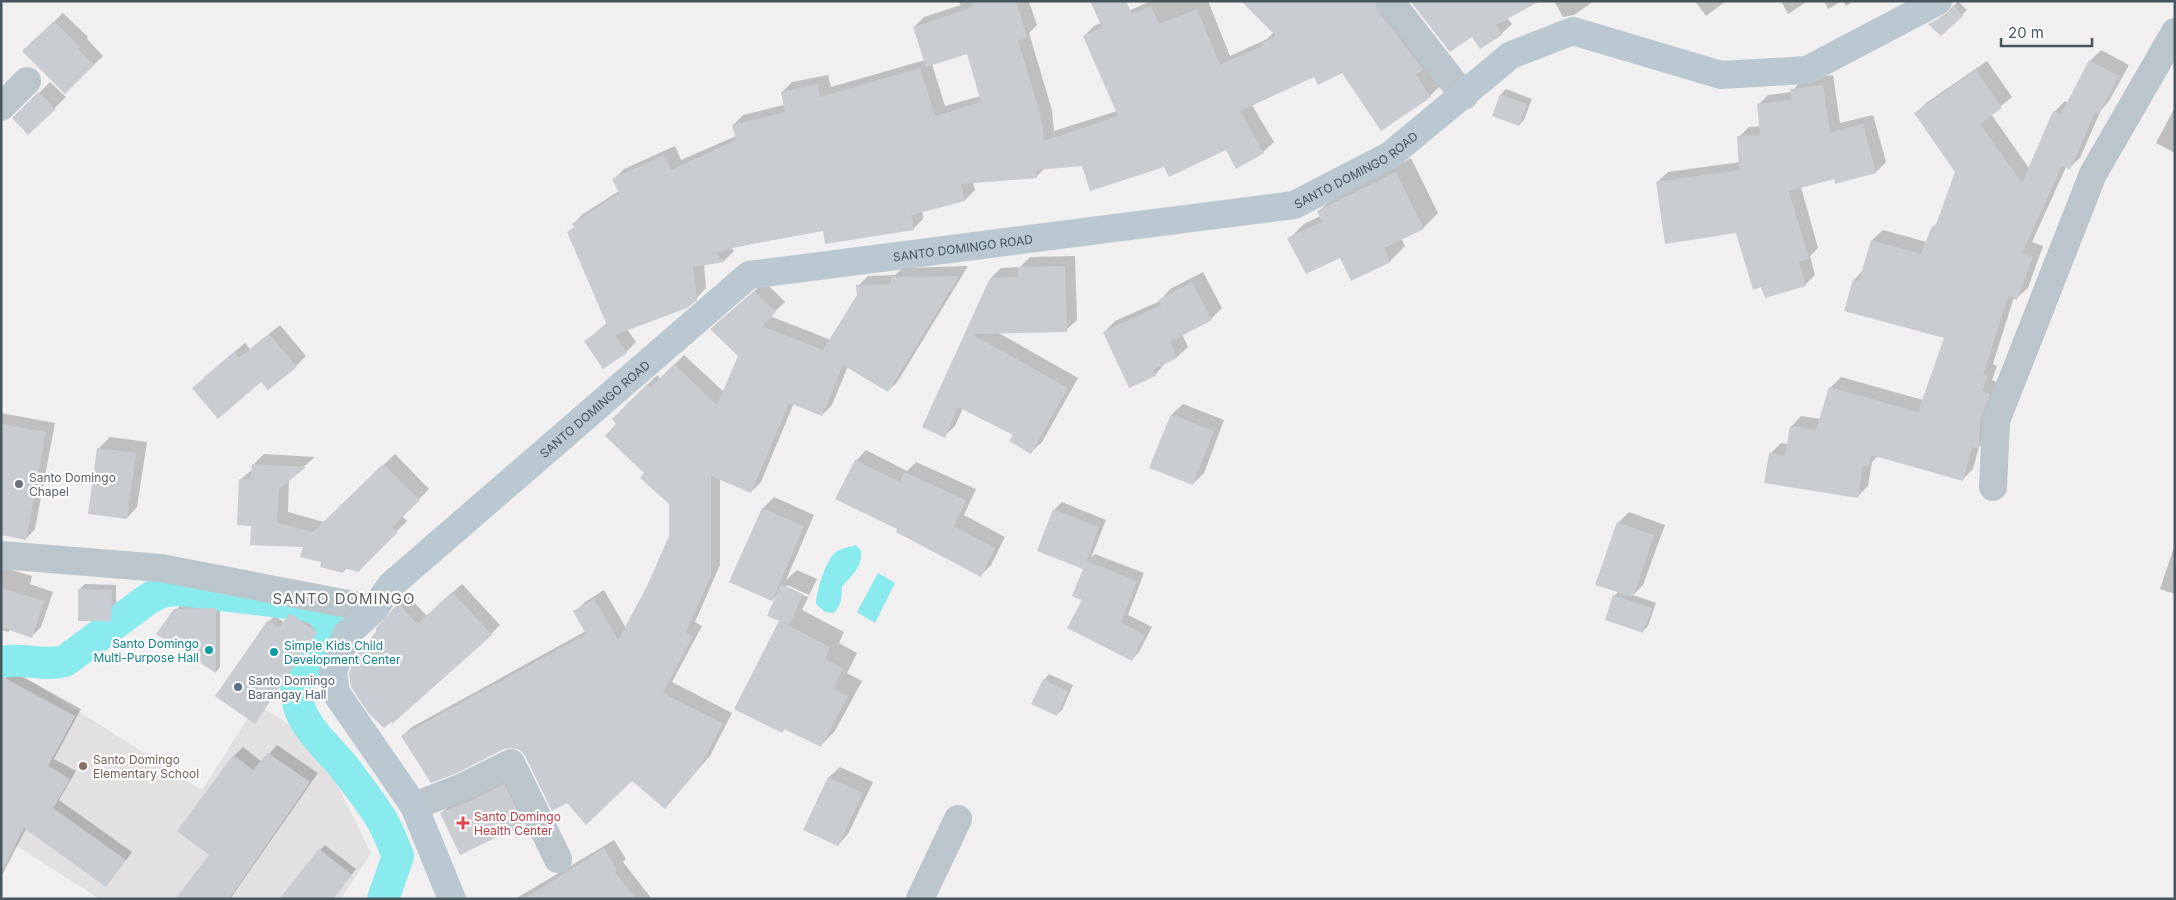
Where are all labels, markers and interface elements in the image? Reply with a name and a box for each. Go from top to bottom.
scale bar [2001,15,2092,47]
text: 20 m [2008,23,2044,42]
street label: SANTO DOMINGO ROAD [1291,128,1421,211]
street label: SANTO DOMINGO ROAD [892,231,1034,264]
street label: SANTO DOMINGO ROAD [536,357,653,461]
place label: Santo Domingo Chapel [29,470,116,499]
marker: Santo Domingo Chapel [13,478,25,490]
district label: SANTO DOMINGO [272,589,416,608]
place label: Santo Domingo Multi-Purpose Hall [93,636,199,665]
place label: Simple Kids Child Development Center [284,638,401,667]
marker: Santo Domingo Multi-Purpose Hall [203,644,215,656]
marker: Simple Kids Child Development Center [268,646,280,658]
place label: Santo Domingo Barangay Hall [248,673,335,702]
marker: Santo Domingo Barangay Hall [232,681,244,693]
place label: Santo Domingo Elementary School [93,752,199,781]
marker: Santo Domingo Elementary School [77,760,89,772]
place label: Santo Domingo Health Center [474,809,561,838]
marker: Santo Domingo Health Center [456,816,470,830]

